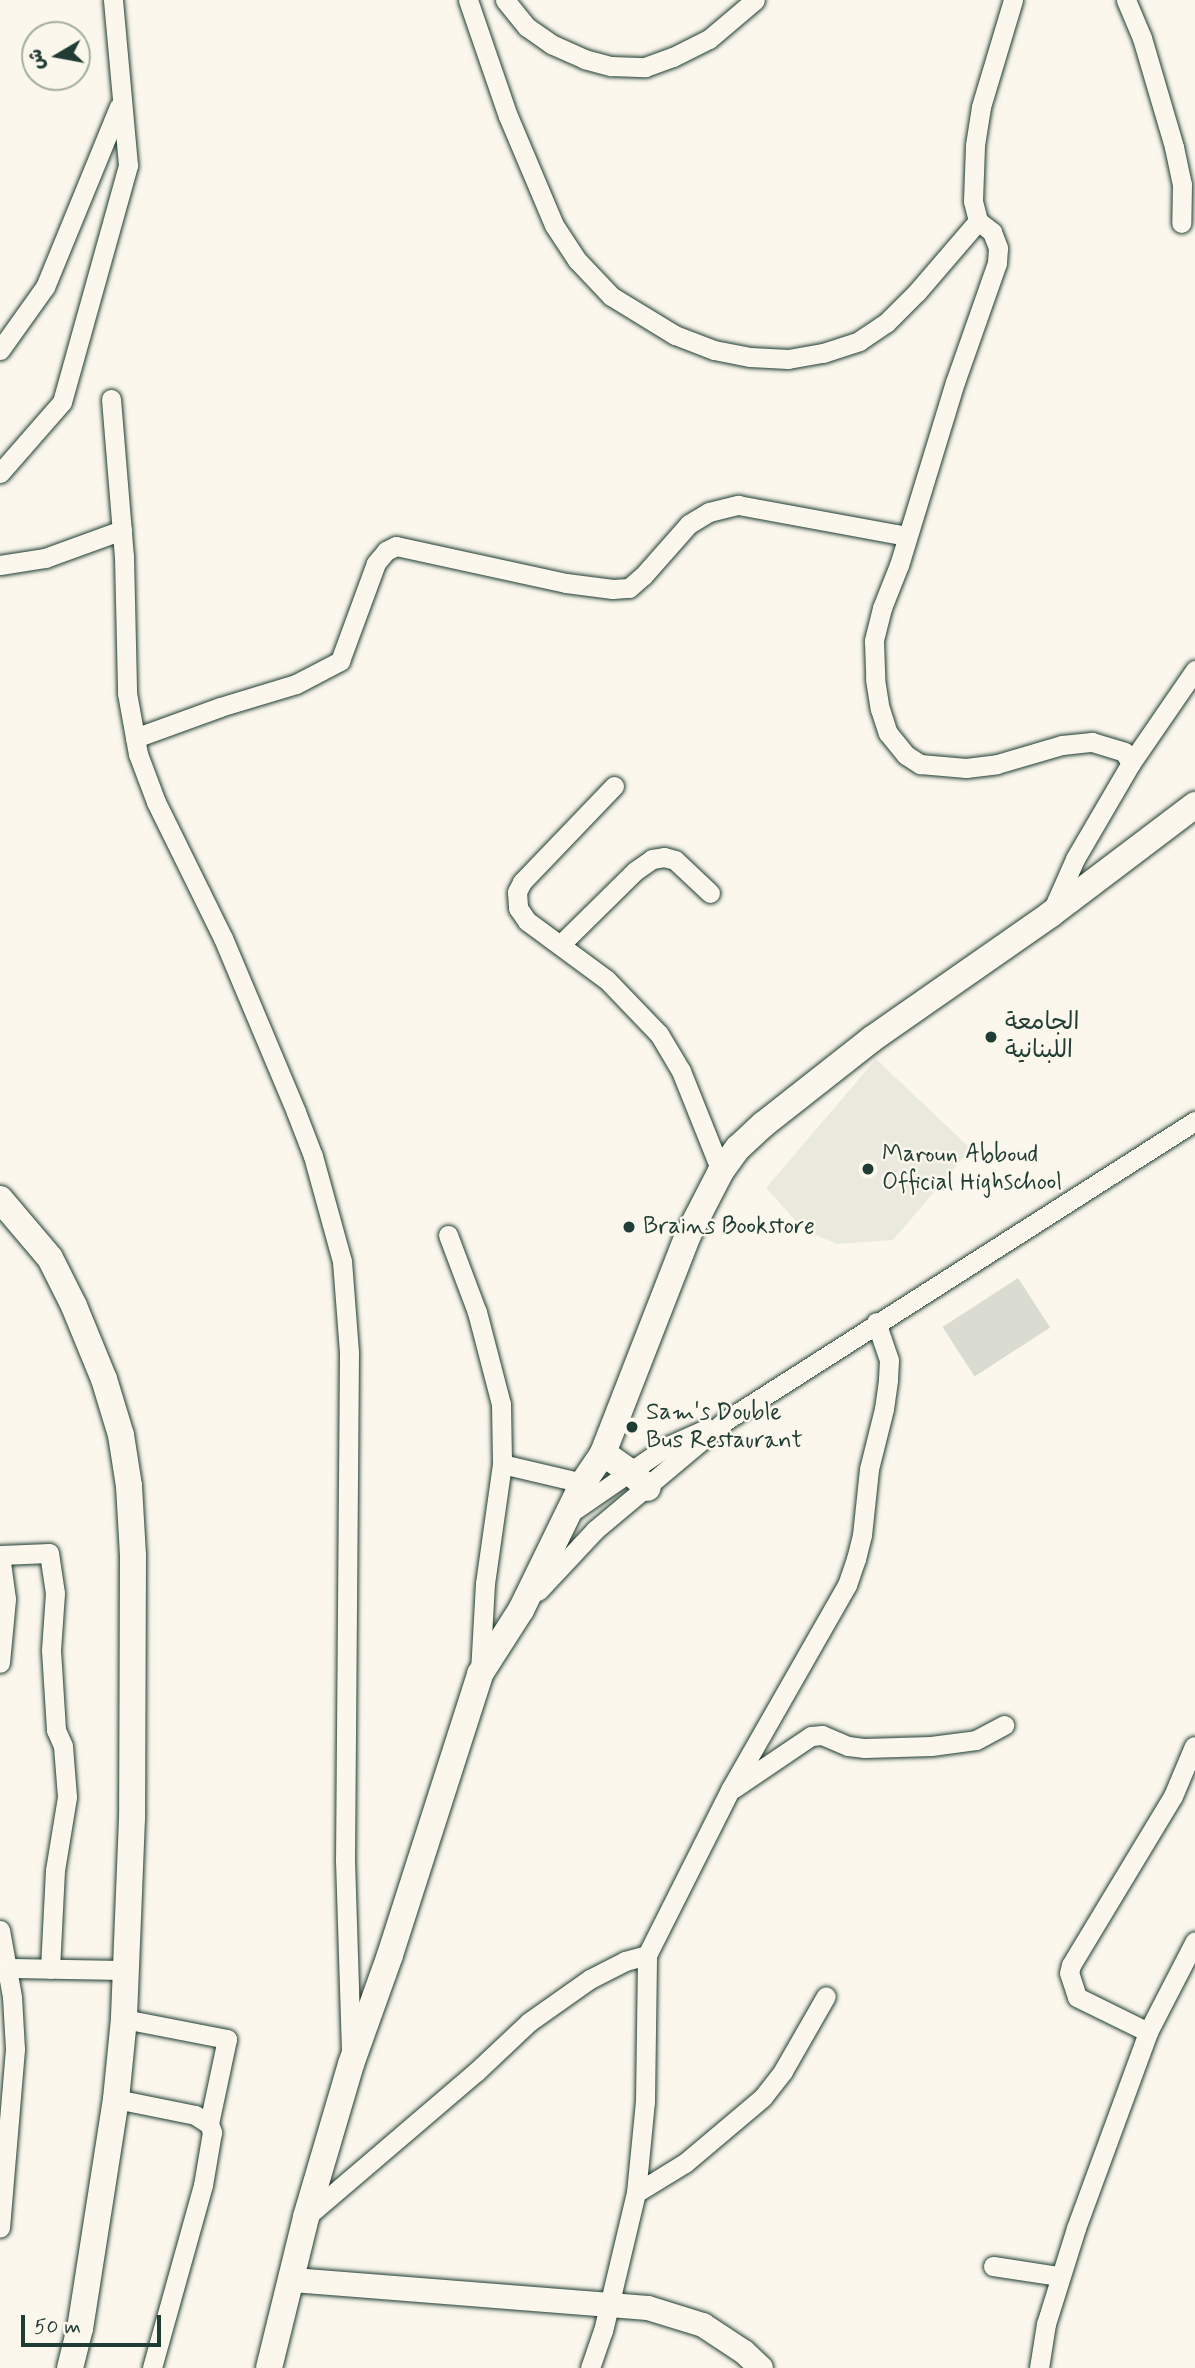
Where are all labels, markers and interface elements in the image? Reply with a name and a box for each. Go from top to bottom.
north arrow [21,21,91,91]
text: ش [23,47,51,72]
place label: الجامعة اللبنانية [1005,1009,1079,1065]
marker: الجامعة اللبنانية [983,1029,999,1045]
place label: Maroun Abboud Official Highschool [882,1141,1062,1197]
marker: Maroun Abboud Official Highschool [860,1161,876,1177]
place label: Brains Bookstore [643,1213,817,1241]
marker: Brains Bookstore [621,1219,637,1235]
place label: Sam's Double Bus Restaurant [646,1399,801,1455]
marker: Sam's Double Bus Restaurant [624,1419,640,1435]
scale bar [24,2302,164,2346]
text: 50 m [34,2313,81,2341]

